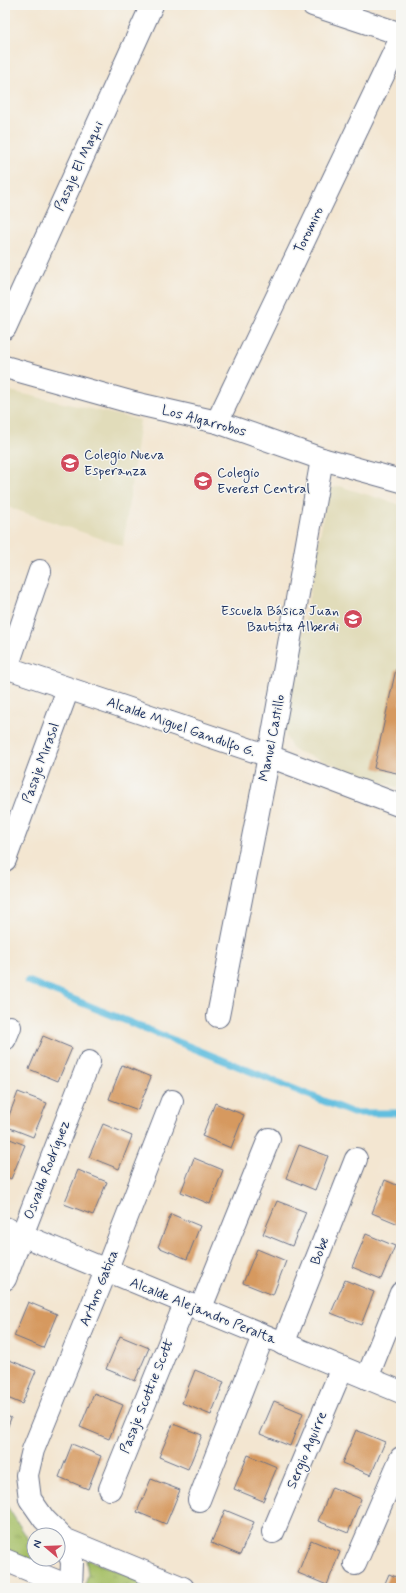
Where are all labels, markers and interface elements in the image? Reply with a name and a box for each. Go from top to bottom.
street label: Pasaje El Maqui [50,118,108,214]
street label: Toromiro [290,204,328,256]
street label: Los Algarrobos [160,401,248,441]
place label: Colegio Nueva Esperanza [84,446,165,480]
school or university icon: Colegio Nueva Esperanza [59,452,81,474]
place label: Colegio Everest Central [217,464,310,498]
school or university icon: Colegio Everest Central [192,470,214,492]
place label: Escuela Básica Juan Bautista Alberdi [221,602,339,636]
school or university icon: Escuela Básica Juan Bautista Alberdi [342,608,364,630]
street label: Alcalde Miguel Gandulfo G. [104,693,258,763]
street label: Manuel Castillo [255,693,289,783]
street label: Pasaje Mirasol [18,720,64,806]
street label: Osvaldo Rodríguez [20,1117,74,1222]
street label: Bobe [306,1234,334,1268]
street label: Arturo Gatica [76,1247,122,1329]
street label: Alcalde Alejandro Peralta [127,1273,279,1349]
street label: Pasaje Scottie Scott [116,1335,178,1456]
street label: Sergio Aguirre [283,1409,332,1492]
north arrow [26,1527,66,1567]
text: N [30,1538,45,1550]

